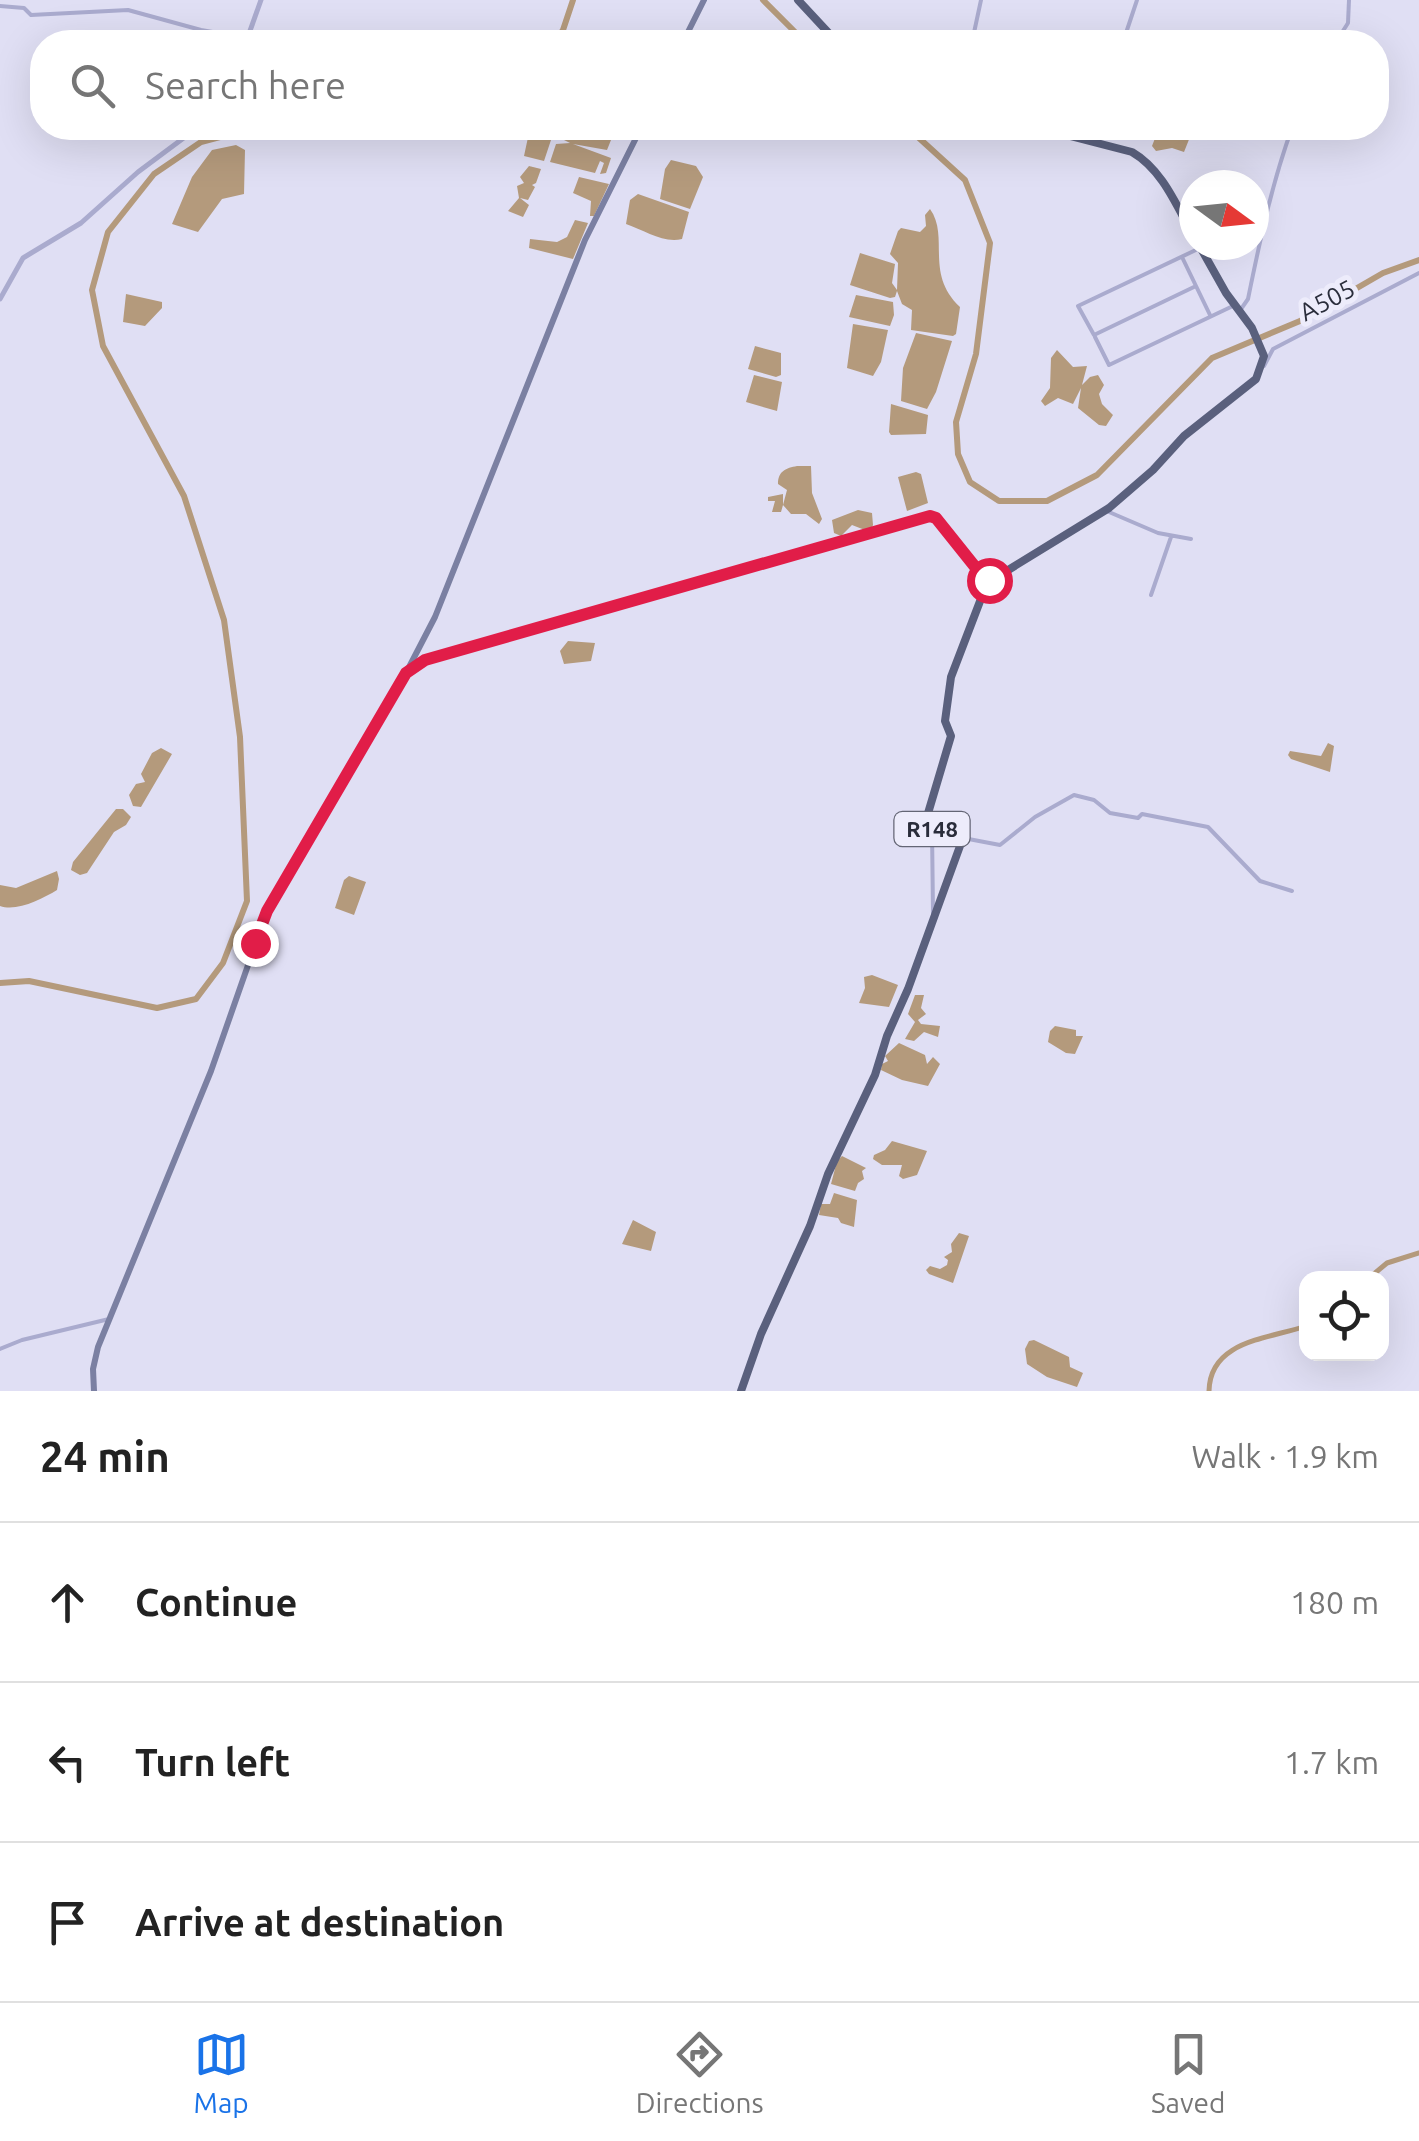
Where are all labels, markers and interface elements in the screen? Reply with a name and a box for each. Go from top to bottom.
search box [30,30,1389,140]
icon: search [65,58,120,113]
text: Search here [145,64,346,106]
north arrow [1179,170,1269,260]
street label: A505 [1295,274,1359,326]
route start [967,558,1013,604]
road number: R148 [894,812,970,846]
route end [233,921,279,967]
map controls [1299,1271,1389,1361]
button: locate [1299,1271,1389,1361]
text: 24 min [40,1433,170,1480]
text: Walk · 1.9 km [1191,1438,1379,1474]
icon: ahead [40,1575,95,1630]
text: Continue [135,1581,297,1623]
text: 180 m [1290,1584,1379,1620]
icon: left [40,1735,95,1790]
text: Turn left [135,1741,290,1783]
text: 1.7 km [1284,1744,1379,1780]
icon: arrive [40,1895,95,1950]
text: Arrive at destination [135,1901,504,1943]
tab: Map [194,2027,249,2118]
tab: Directions [636,2027,764,2118]
tab: Saved [1151,2027,1225,2118]

